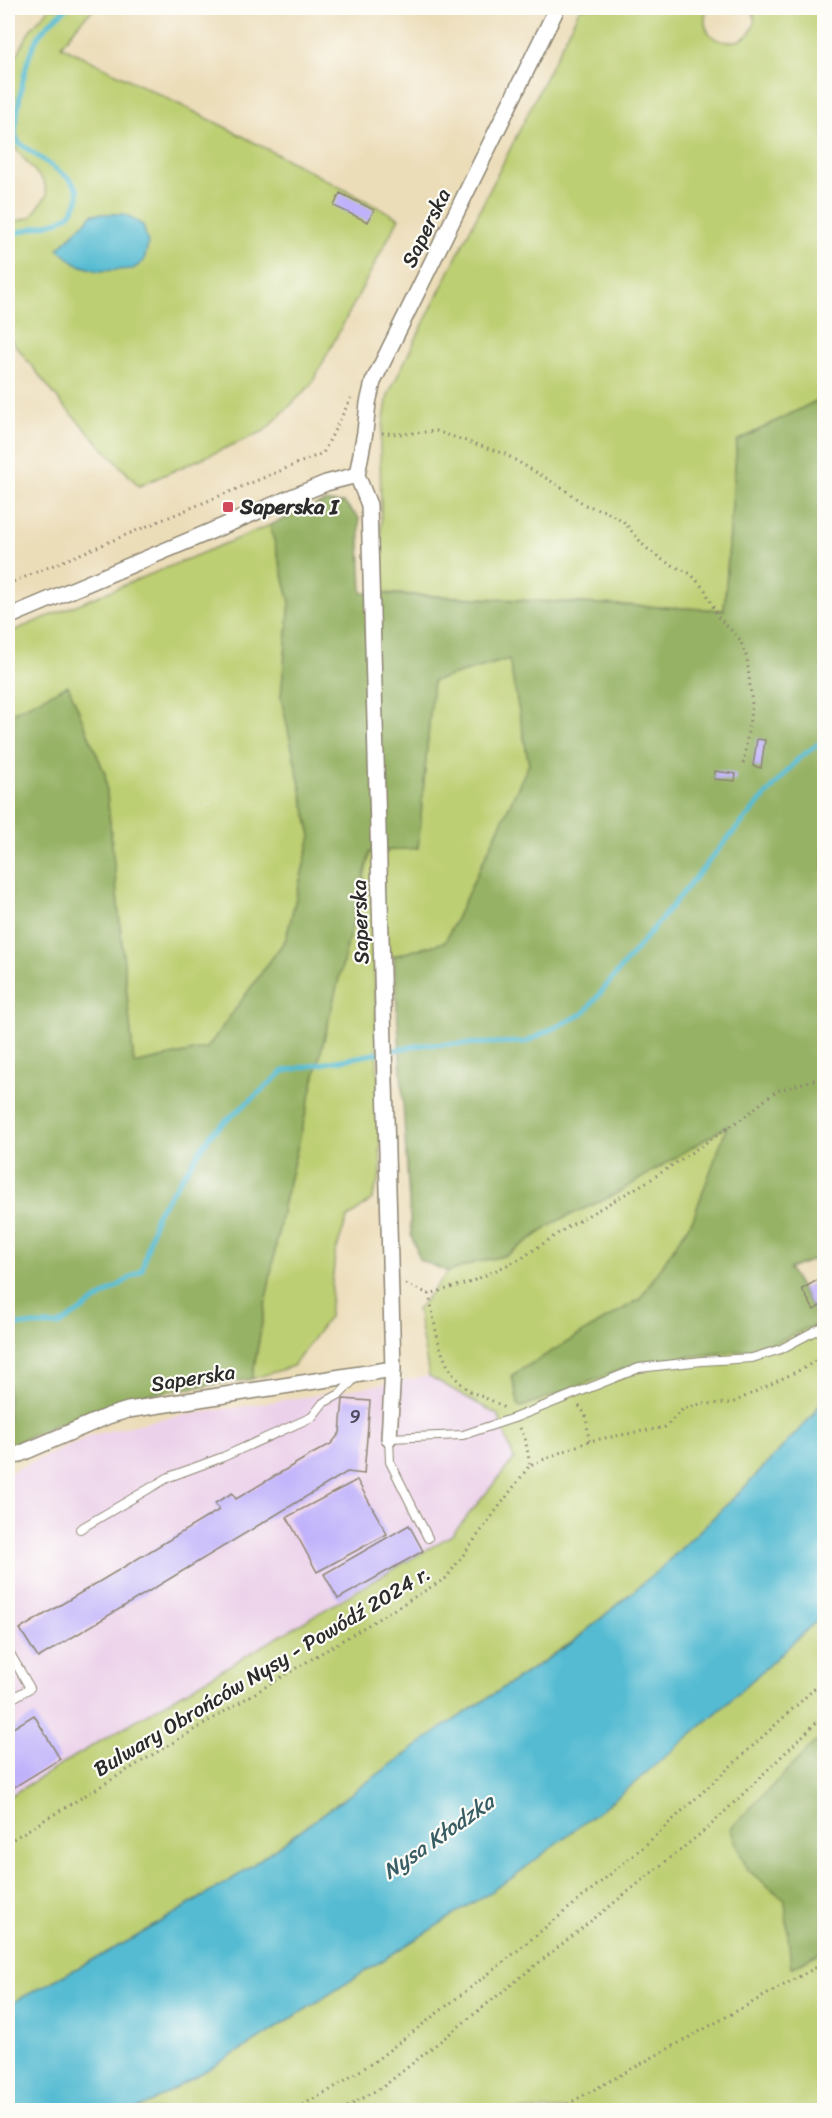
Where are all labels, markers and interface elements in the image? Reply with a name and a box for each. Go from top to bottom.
street label: Saperska [390,181,462,274]
place label: Saperska I [239,488,340,526]
marker: Saperska I [221,500,235,514]
street label: Saperska [340,879,380,965]
street label: Saperska [148,1353,238,1403]
house number: 9 [349,1401,361,1433]
street label: Bulwary Obrońców Nysy - Powódź 2024 r. [86,1555,438,1787]
water label: Nysa Kłodzka [374,1782,504,1890]

